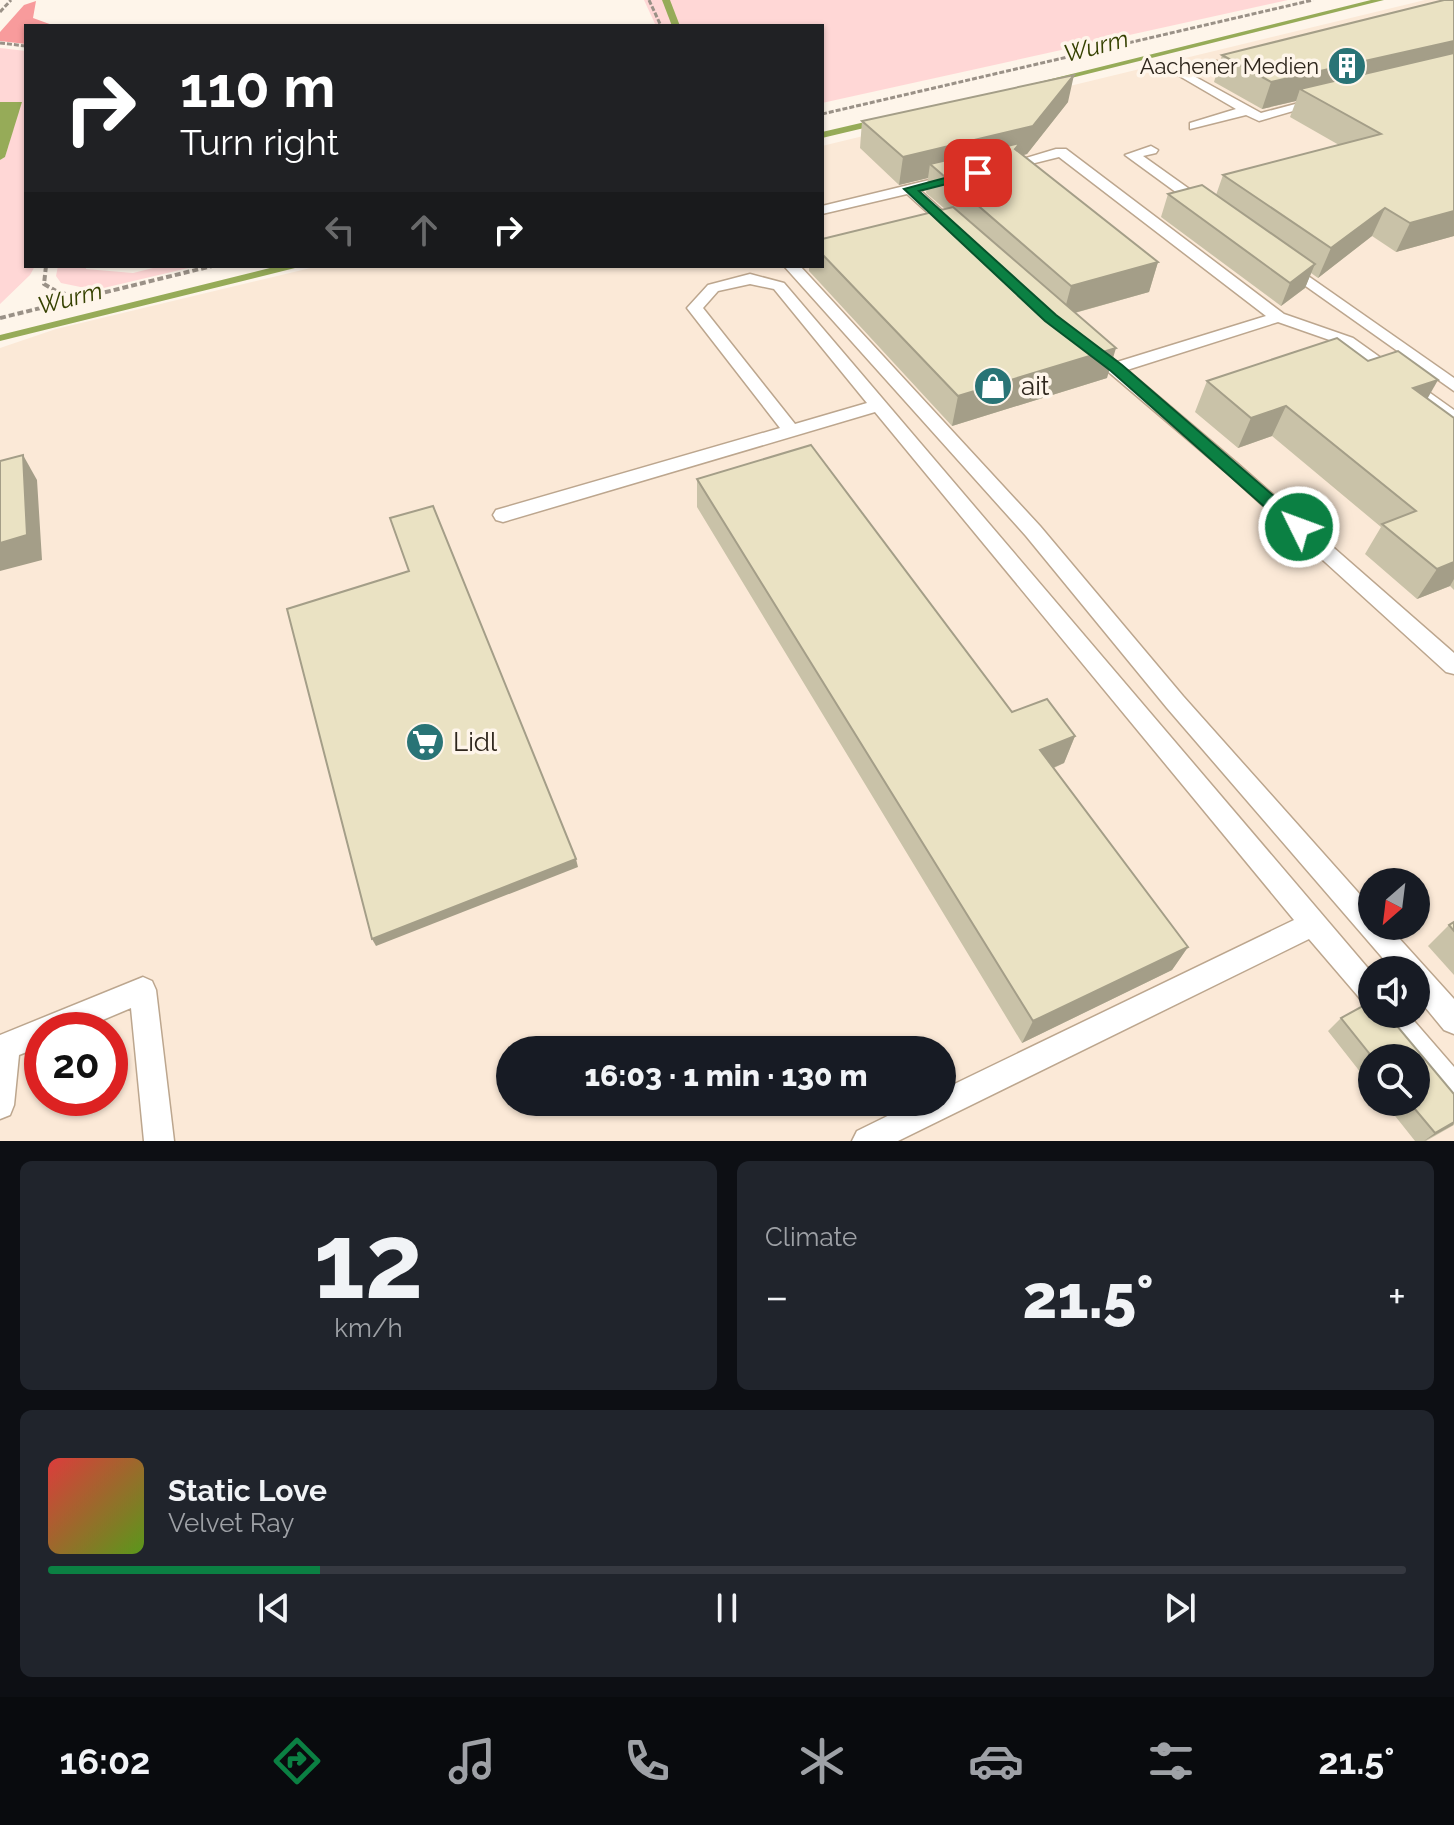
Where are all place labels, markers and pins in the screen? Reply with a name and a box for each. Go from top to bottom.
building icon: Aachener Medien [1326,45,1368,87]
place label: Aachener Medien [1140,53,1319,79]
pin [944,139,1012,207]
shop icon: ait [972,365,1014,407]
place label: ait [1021,371,1050,401]
supermarket icon: Lidl [404,721,446,763]
place label: Lidl [453,727,498,757]

